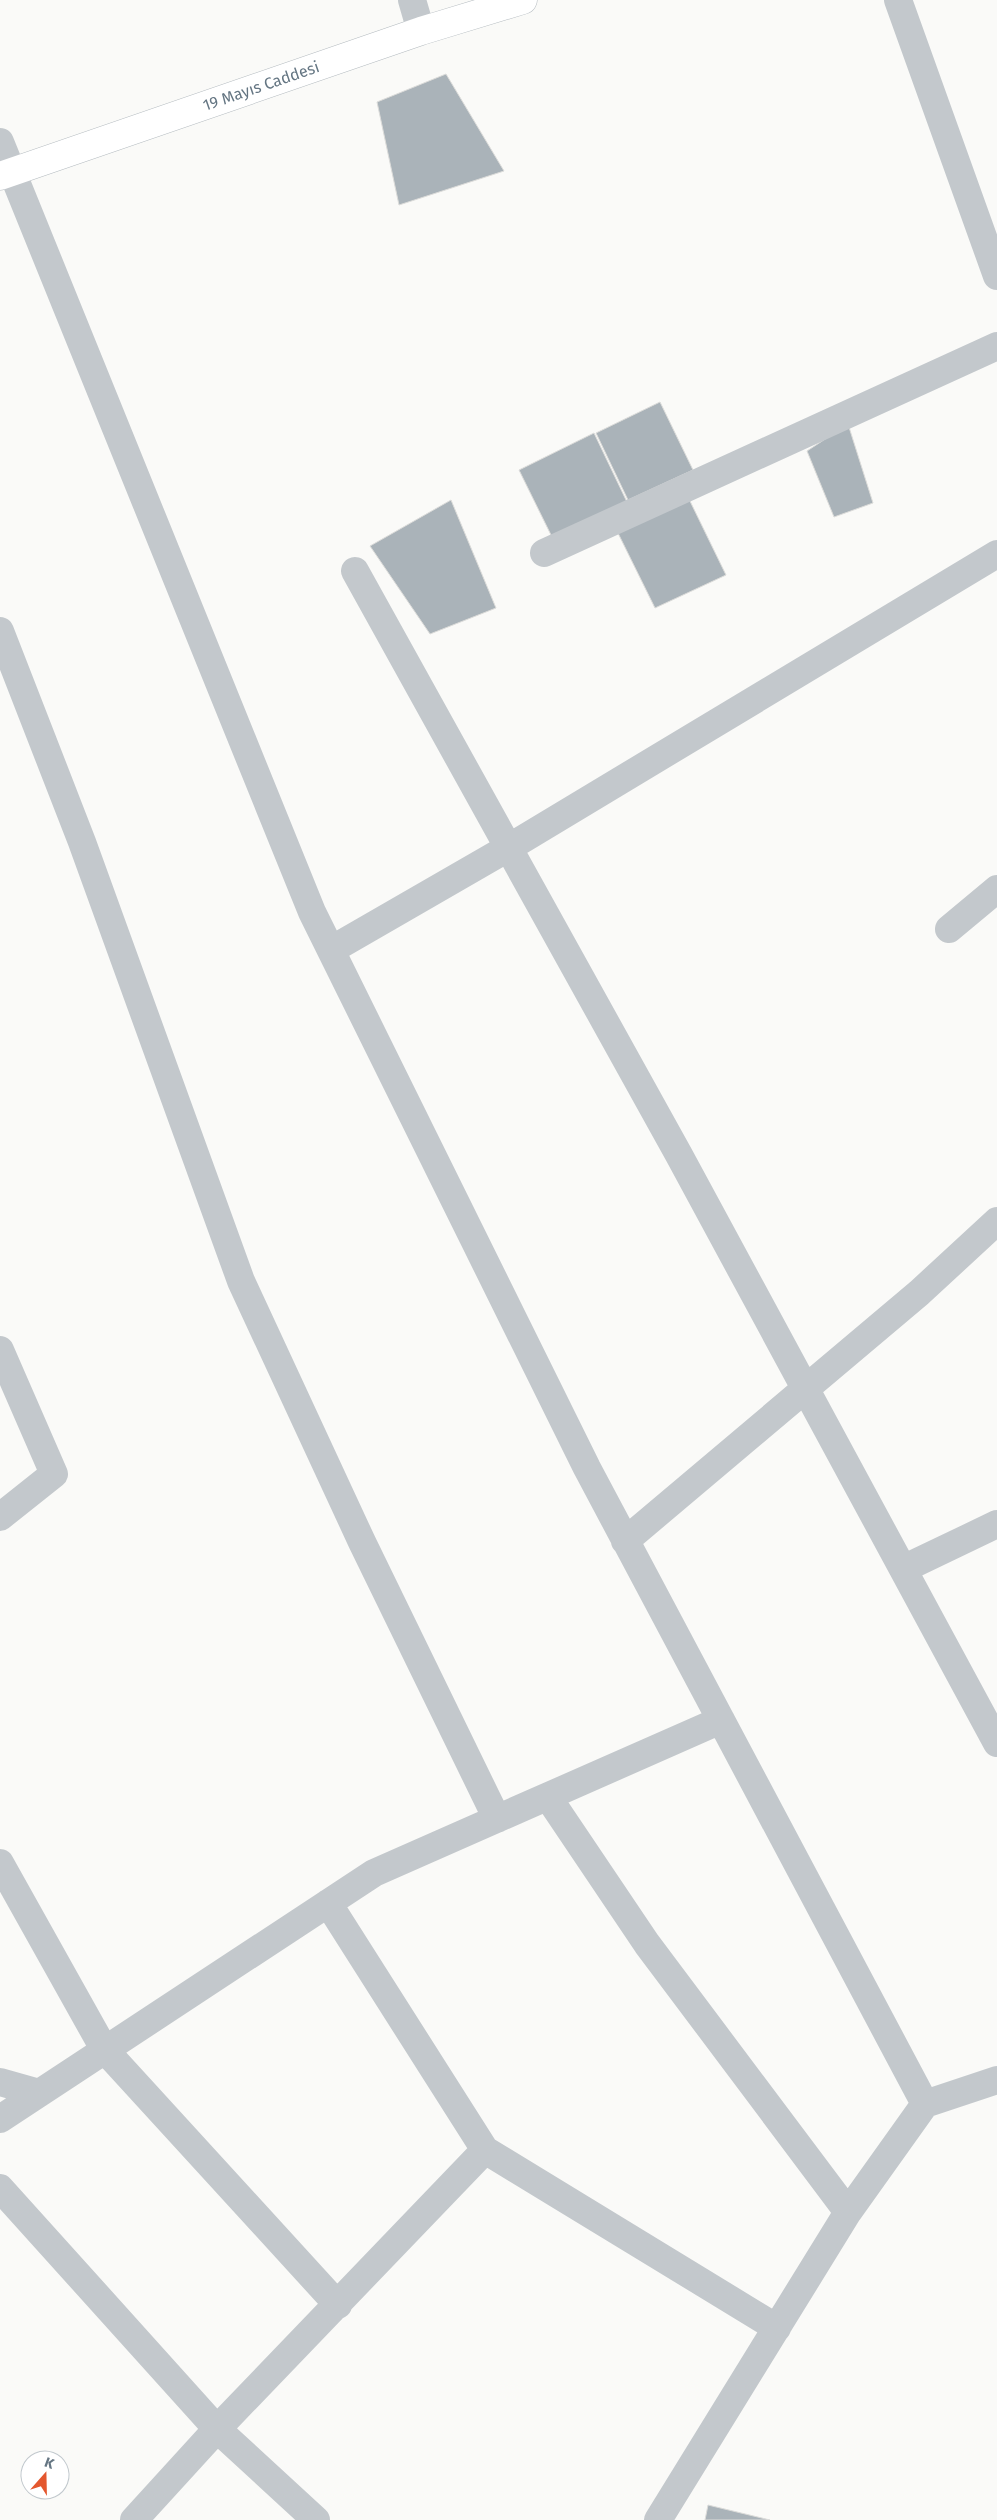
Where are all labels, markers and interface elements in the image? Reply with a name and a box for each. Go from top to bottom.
street label: 19 Mayıs Caddesi [200,57,322,115]
north arrow [20,2450,70,2500]
text: K [42,2454,57,2473]

